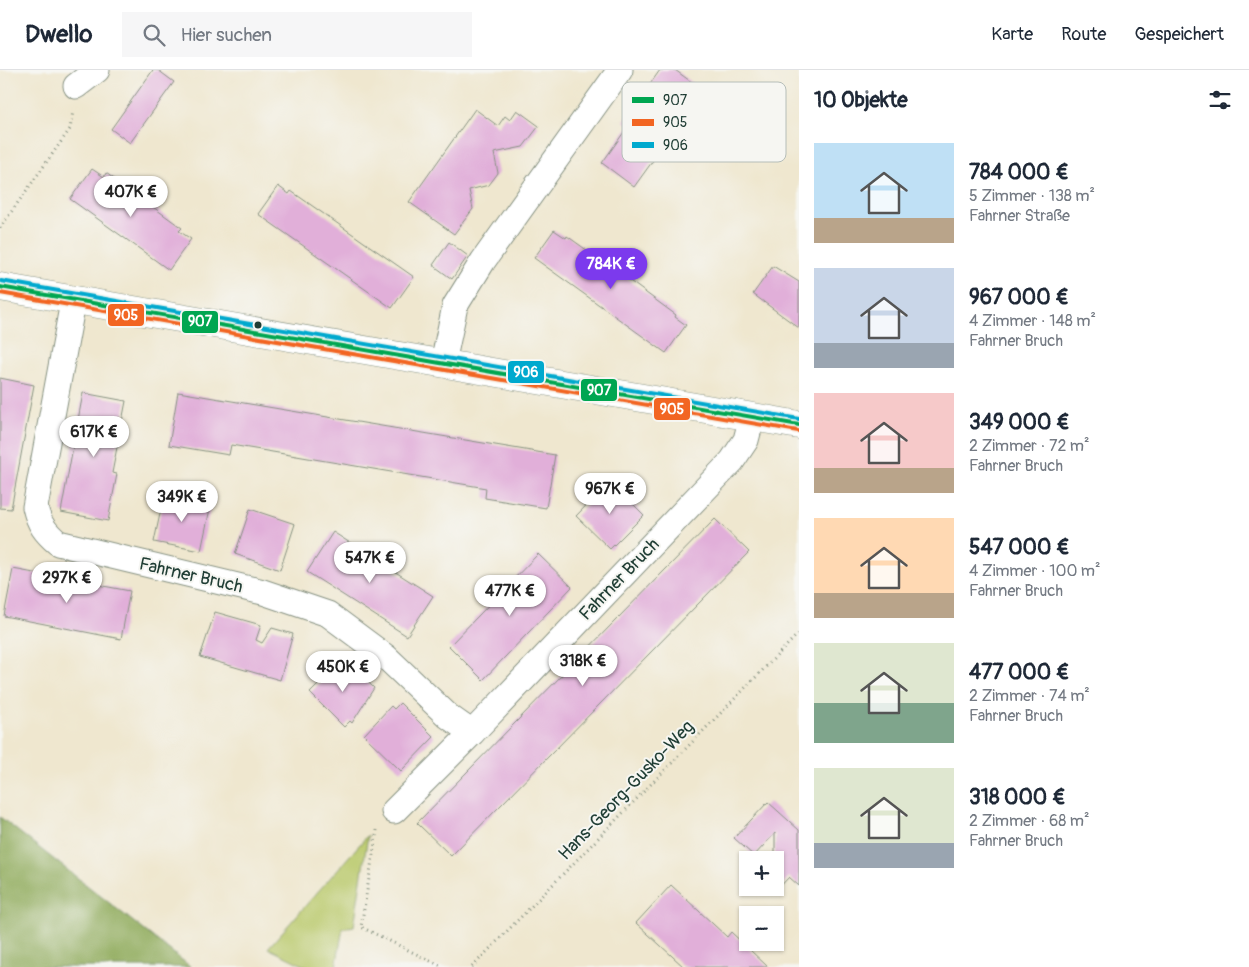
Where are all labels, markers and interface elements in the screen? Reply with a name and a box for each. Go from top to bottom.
search box [122,12,472,57]
text: Dwello [25,20,92,49]
icon: search [140,21,168,49]
text: Hier suchen [180,23,272,47]
text: Karte [991,23,1033,46]
text: Route [1061,23,1106,46]
text: Gespeichert [1134,23,1224,46]
legend [622,82,786,162]
icon: filters [1206,86,1234,114]
text: 10 Objekte [814,87,908,114]
text: 907 [663,92,688,109]
text: 905 [663,114,687,131]
text: 906 [663,137,688,154]
text: 784 000 € [969,159,1069,186]
icon: home [854,163,914,223]
pin: 407K € [90,176,172,218]
text: 407K € [105,182,157,202]
text: 5 Zimmer · 138 m² [969,186,1095,206]
text: Fahrner Straße [969,206,1070,226]
pin: 784K € [570,248,652,290]
text: 784K € [586,254,636,274]
text: 967 000 € [969,284,1069,311]
icon: home [854,288,914,348]
line badge: 905 [107,303,145,327]
text: 905 [114,307,139,324]
line badge: 907 [181,310,219,334]
text: 4 Zimmer · 148 m² [969,311,1096,331]
text: 907 [188,313,213,330]
unlabelled marker [253,320,263,330]
text: Fahrner Bruch [969,331,1063,351]
line badge: 906 [507,360,545,384]
text: 906 [514,364,538,381]
line badge: 907 [580,378,618,402]
text: 907 [587,382,612,399]
line badge: 905 [653,397,691,421]
text: 905 [660,401,685,418]
text: 349 000 € [969,409,1070,436]
icon: home [854,413,914,473]
pin: 617K € [53,416,135,458]
text: 617K € [70,422,118,442]
text: 2 Zimmer · 72 m² [969,436,1089,456]
text: Fahrner Bruch [969,456,1063,476]
pin: 967K € [569,472,651,515]
text: 967K € [585,479,635,499]
pin: 349K € [141,480,223,523]
text: 349K € [157,487,207,507]
street label: Fahrner Bruch [574,533,664,625]
text: 547 000 € [969,534,1070,561]
icon: home [854,538,914,598]
pin: 547K € [329,542,411,584]
text: 547K € [345,548,395,568]
street label: Fahrner Bruch [137,552,245,599]
text: 4 Zimmer · 100 m² [969,561,1101,581]
pin: 297K € [26,562,108,604]
text: 297K € [42,568,92,588]
pin: 477K € [469,574,551,617]
text: 477K € [485,581,535,601]
text: Fahrner Bruch [969,581,1063,601]
pin: 318K € [542,644,624,687]
pin: 450K € [302,650,384,693]
text: 318K € [560,651,606,671]
text: 450K € [317,657,369,677]
text: 477 000 € [969,659,1069,686]
icon: home [854,663,914,723]
text: 2 Zimmer · 74 m² [969,686,1090,706]
text: Fahrner Bruch [969,706,1063,726]
street label: Hans-Georg-Gusko-Weg [554,716,699,865]
text: 318 000 € [969,784,1066,811]
icon: home [854,788,914,848]
text: 2 Zimmer · 68 m² [969,811,1089,831]
text: Fahrner Bruch [969,831,1063,851]
map controls [739,851,784,951]
button: + [739,851,784,896]
button: − [739,906,784,951]

